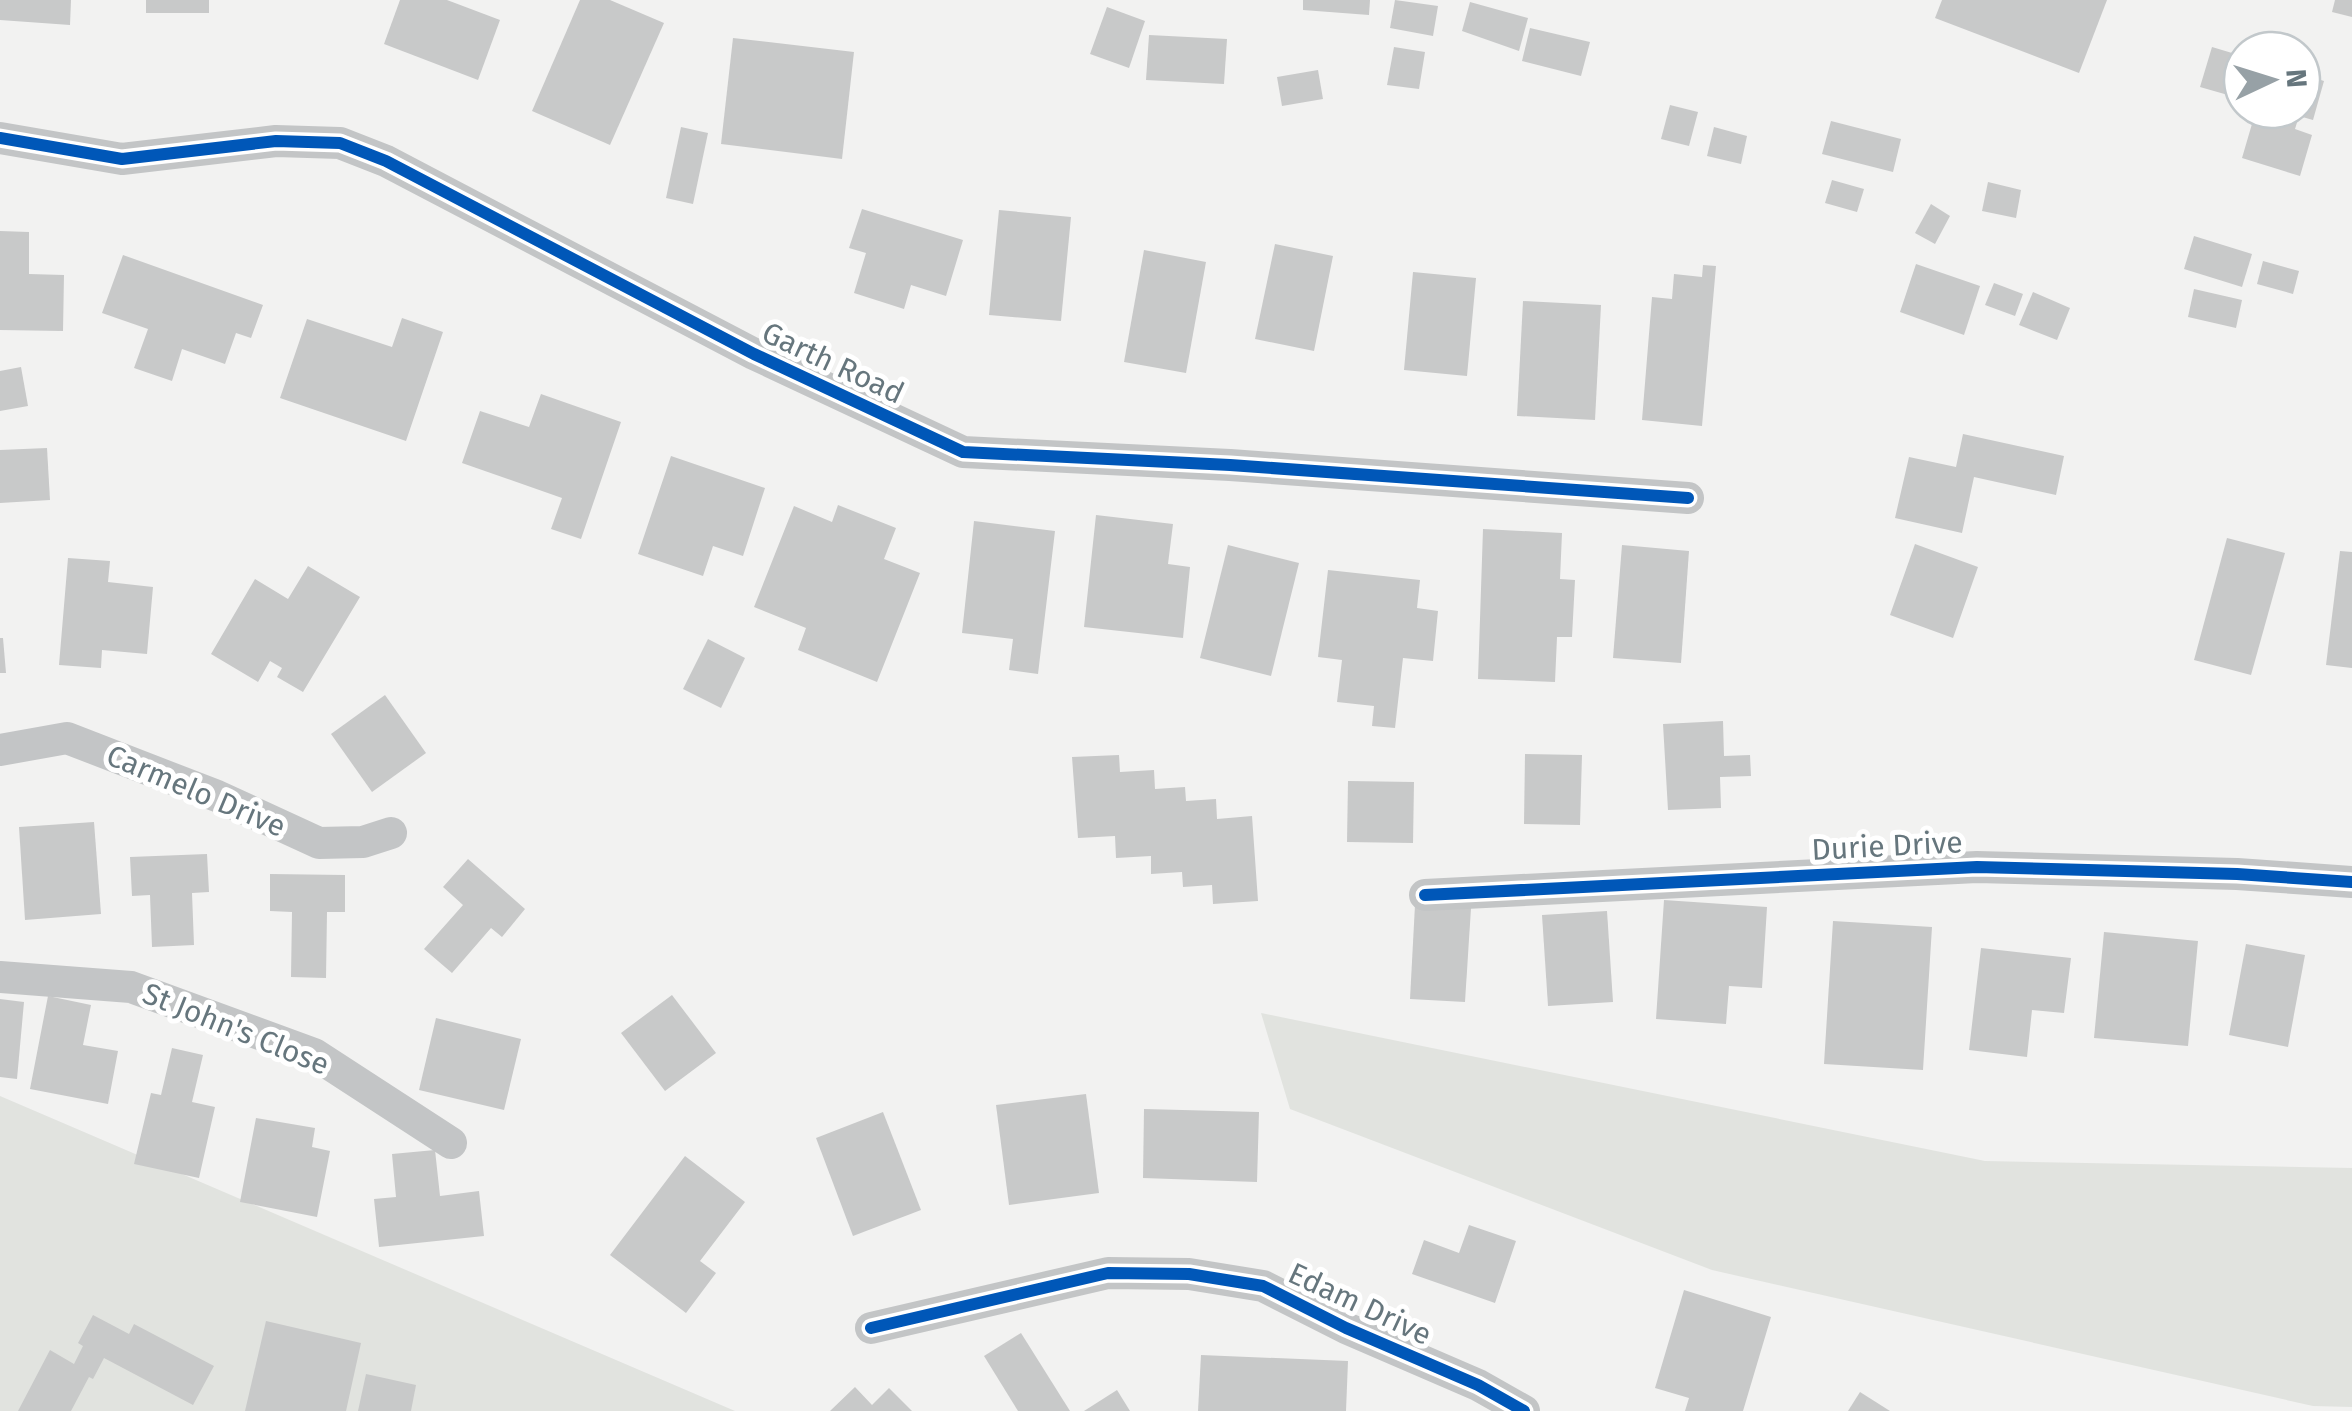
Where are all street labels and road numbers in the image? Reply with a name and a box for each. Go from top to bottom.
street label: Garth Road [756,314,910,412]
street label: Carmelo Drive [101,737,291,845]
street label: Durie Drive [1810,824,1964,868]
street label: St John's Close [138,975,334,1083]
street label: Edam Drive [1283,1255,1437,1353]

